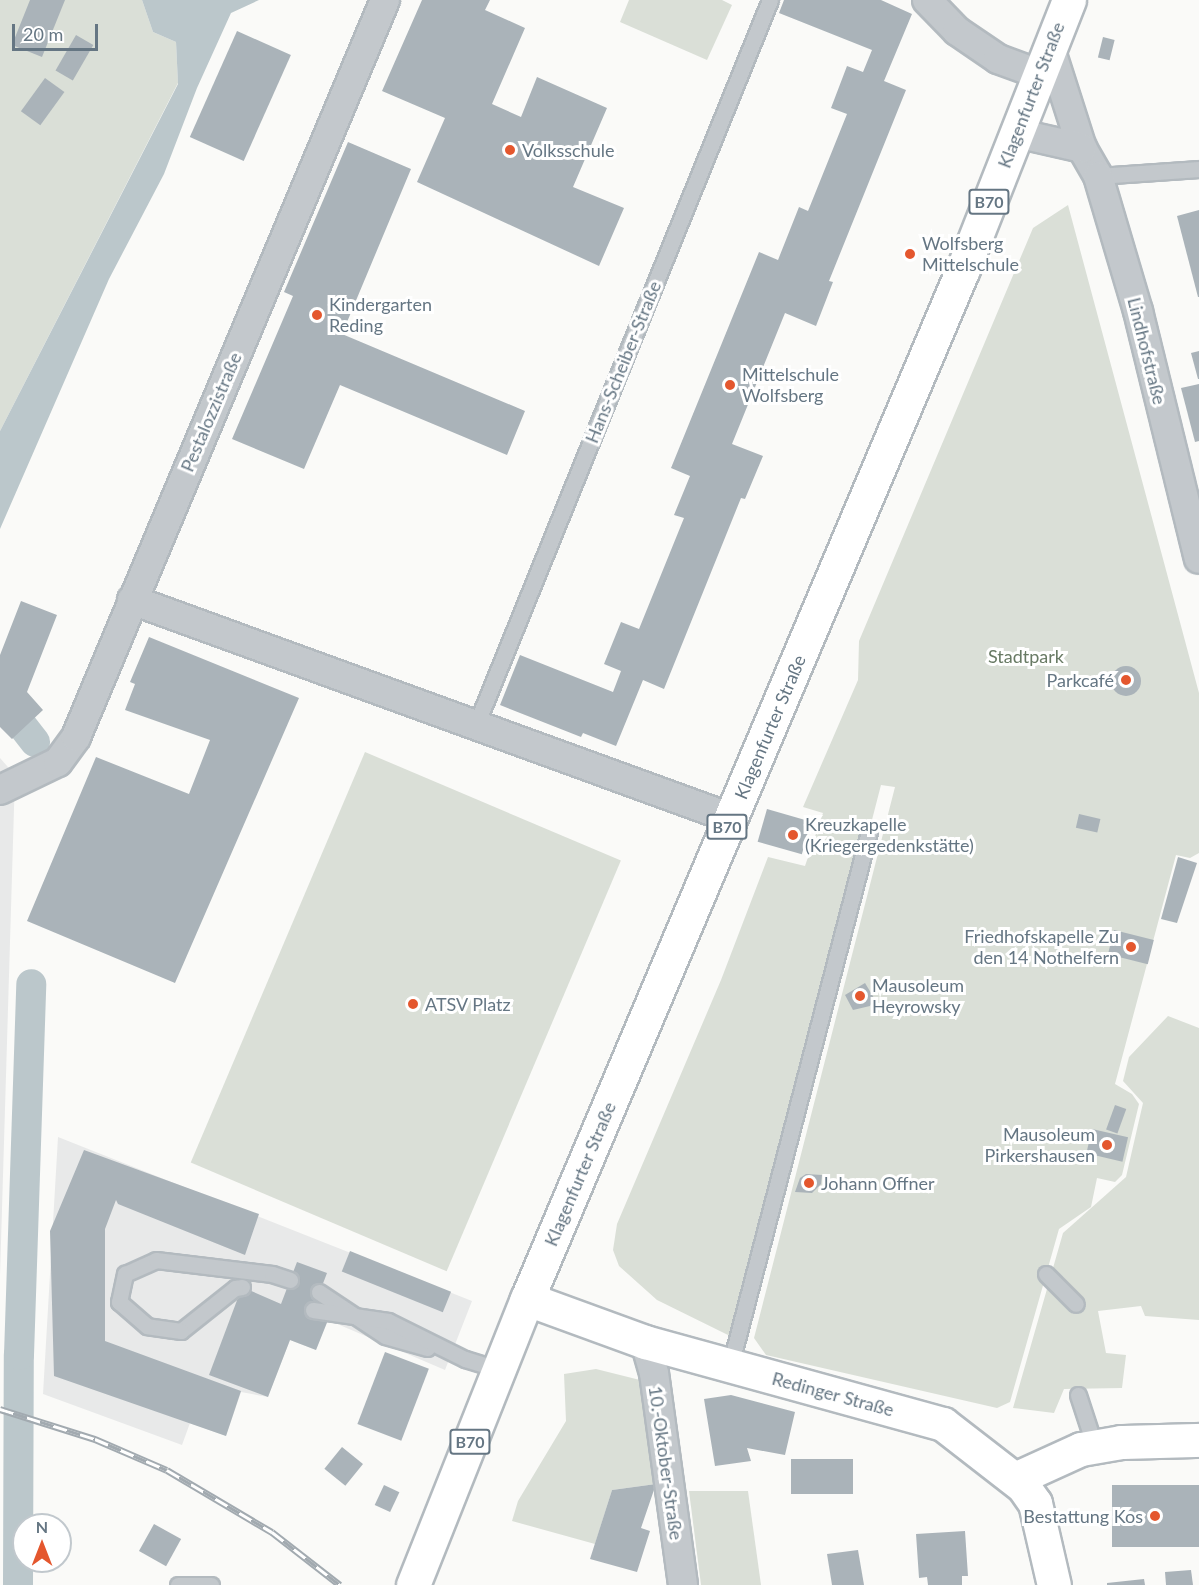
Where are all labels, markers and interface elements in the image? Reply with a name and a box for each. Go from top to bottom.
scale bar [15,12,100,50]
street label: Klagenfurter Straße [993,19,1069,171]
text: 20 m [23,23,63,45]
place label: Volksschule [522,139,614,161]
marker: Volksschule [503,143,517,157]
road number: B70 [968,189,1010,215]
place label: Wolfsberg Mittelschule [922,233,1019,276]
marker: Wolfsberg Mittelschule [903,247,917,261]
street label: Hans-Scheiber-Straße [581,278,665,446]
place label: Kindergarten Reding [329,294,432,336]
street label: Lindhofstraße [1123,295,1171,407]
marker: Kindergarten Reding [310,308,324,322]
street label: Pestalozzistraße [176,349,246,475]
place label: Mittelschule Wolfsberg [742,364,839,406]
marker: Mittelschule Wolfsberg [723,378,737,392]
park label: Stadtpark [988,645,1064,667]
street label: Klagenfurter Straße [730,652,810,802]
place label: Parkcafé [1046,669,1114,691]
marker: Parkcafé [1119,673,1133,687]
road number: B70 [706,814,748,840]
place label: Kreuzkapelle (Kriegergedenkstätte) [805,814,974,856]
marker: Kreuzkapelle (Kriegergedenkstätte) [786,828,800,842]
place label: Friedhofskapelle Zu den 14 Nothelfern [964,926,1119,968]
marker: Friedhofskapelle Zu den 14 Nothelfern [1124,940,1138,954]
place label: Mausoleum Heyrowsky [872,975,964,1018]
marker: Mausoleum Heyrowsky [853,989,867,1003]
place label: ATSV Platz [425,993,511,1015]
marker: ATSV Platz [406,997,420,1011]
street label: Klagenfurter Straße [540,1099,620,1249]
place label: Mausoleum Pirkershausen [985,1124,1095,1166]
marker: Mausoleum Pirkershausen [1100,1138,1114,1152]
place label: Johann Offner [821,1172,935,1194]
marker: Johann Offner [802,1176,816,1190]
street label: Redinger Straße [770,1367,896,1421]
street label: 10.-Oktober-Straße [644,1385,688,1541]
road number: B70 [449,1429,491,1455]
place label: Bestattung Kos [1023,1505,1143,1527]
marker: Bestattung Kos [1148,1509,1162,1523]
north arrow [12,1513,72,1573]
text: N [36,1517,48,1536]

